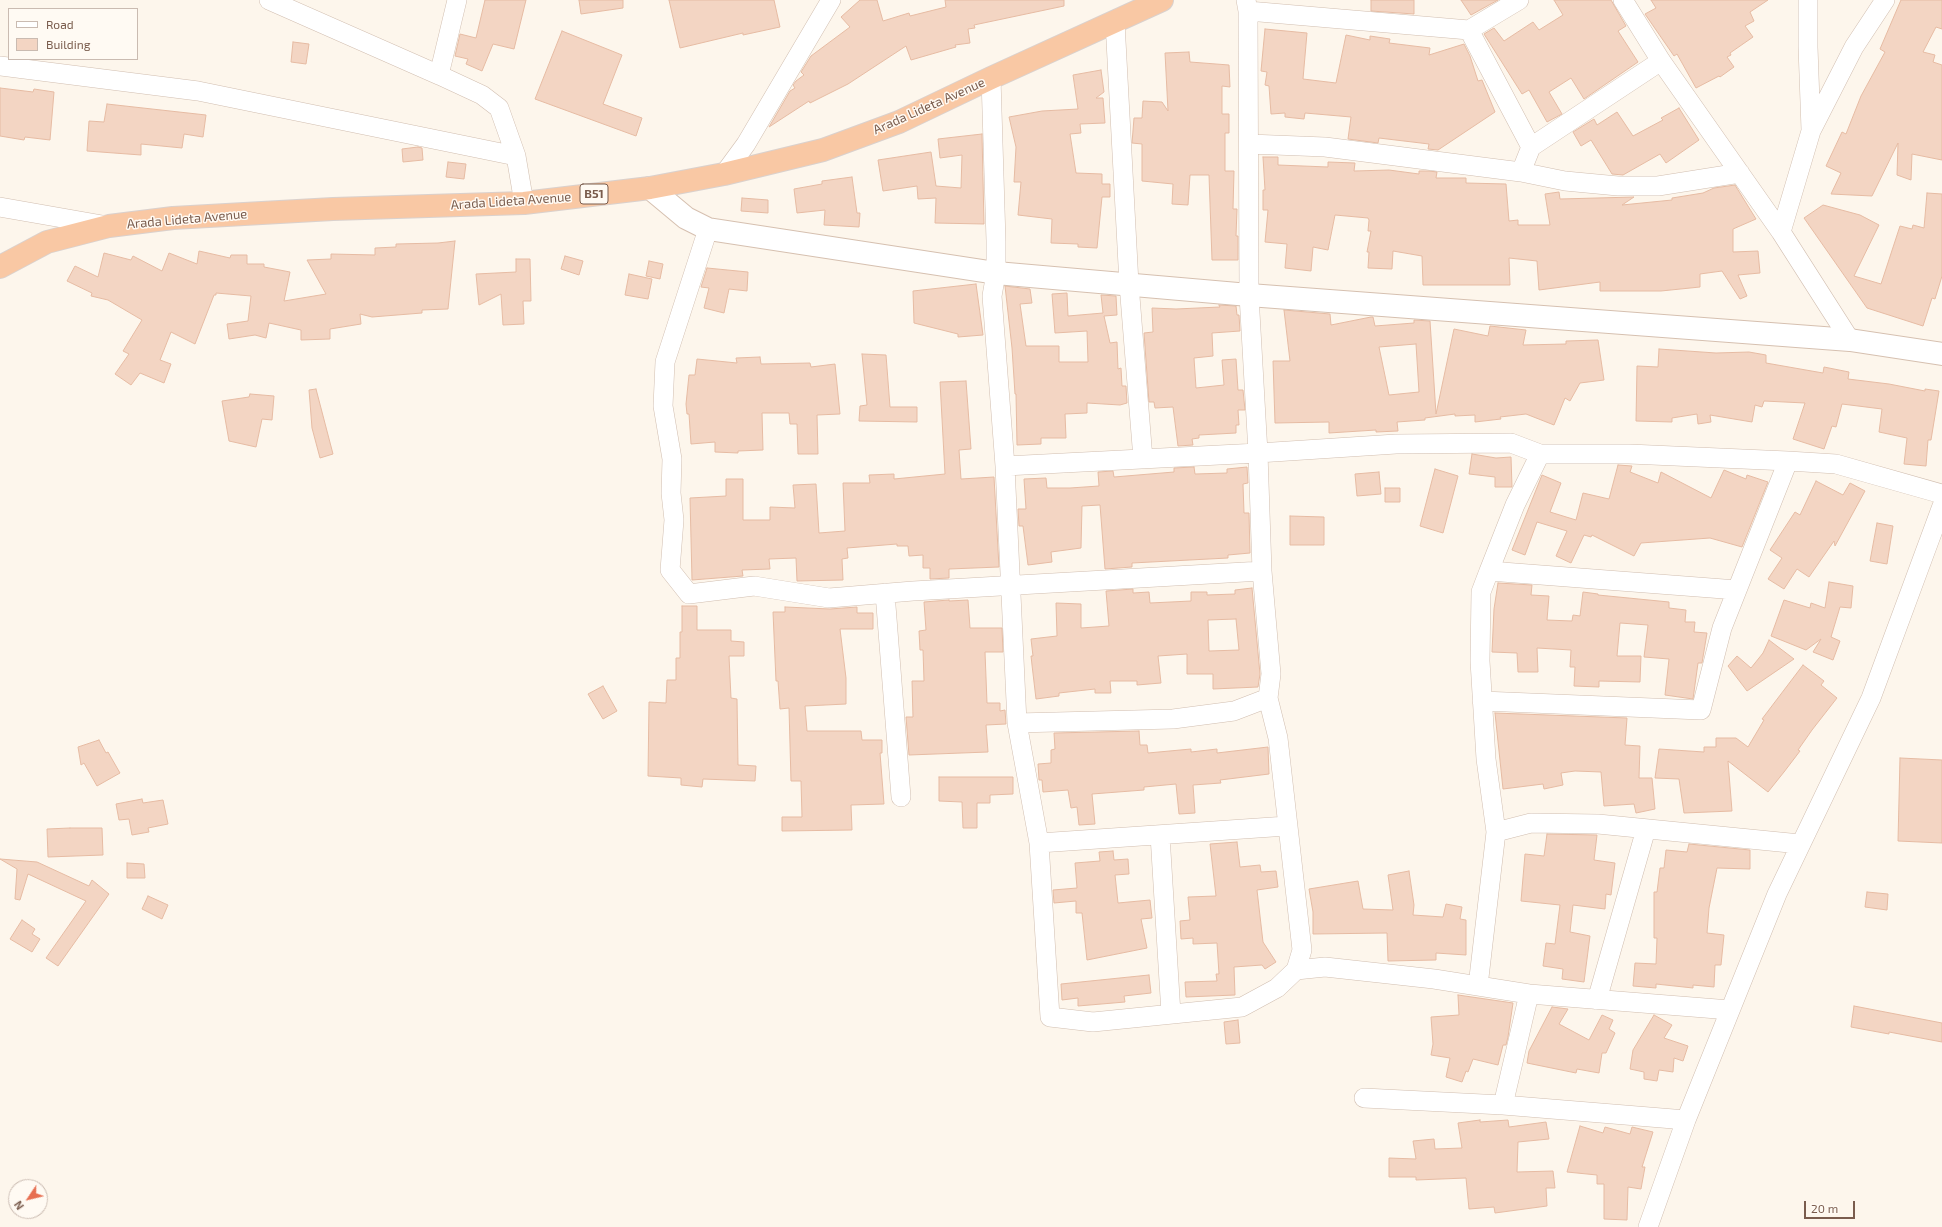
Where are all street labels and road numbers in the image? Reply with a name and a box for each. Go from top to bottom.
street label: Arada Lideta Avenue [871,74,987,138]
road number: B51 [580,184,608,204]
street label: Arada Lideta Avenue [450,189,572,213]
street label: Arada Lideta Avenue [126,206,248,232]

